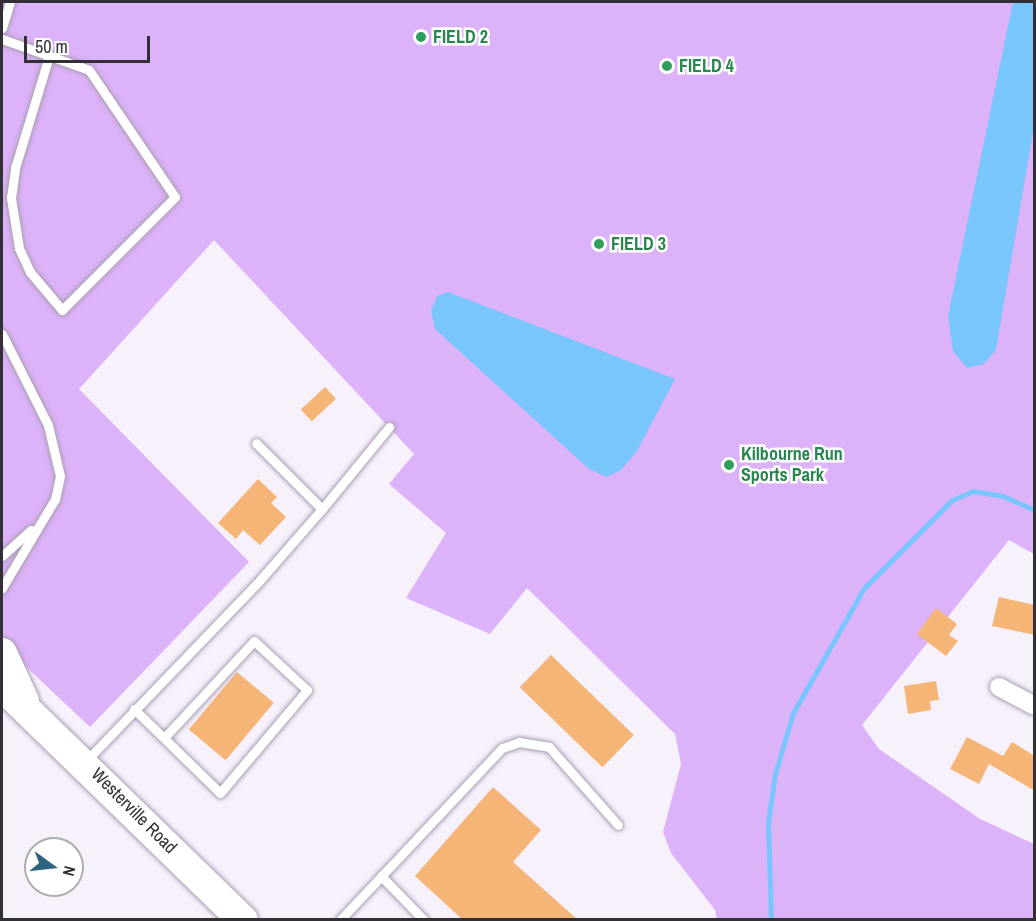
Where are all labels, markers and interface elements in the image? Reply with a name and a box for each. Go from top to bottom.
scale bar [27,24,153,62]
place label: FIELD 2 [433,26,488,48]
marker: FIELD 2 [414,30,428,44]
text: 50 m [35,34,68,59]
place label: FIELD 4 [679,55,734,77]
marker: FIELD 4 [660,59,674,73]
place label: FIELD 3 [611,233,666,255]
marker: FIELD 3 [592,237,606,251]
place label: Kilbourne Run Sports Park [741,444,843,486]
marker: Kilbourne Run Sports Park [722,458,736,472]
street label: Westerville Road [87,764,181,858]
north arrow [24,837,84,897]
text: N [58,864,81,879]

